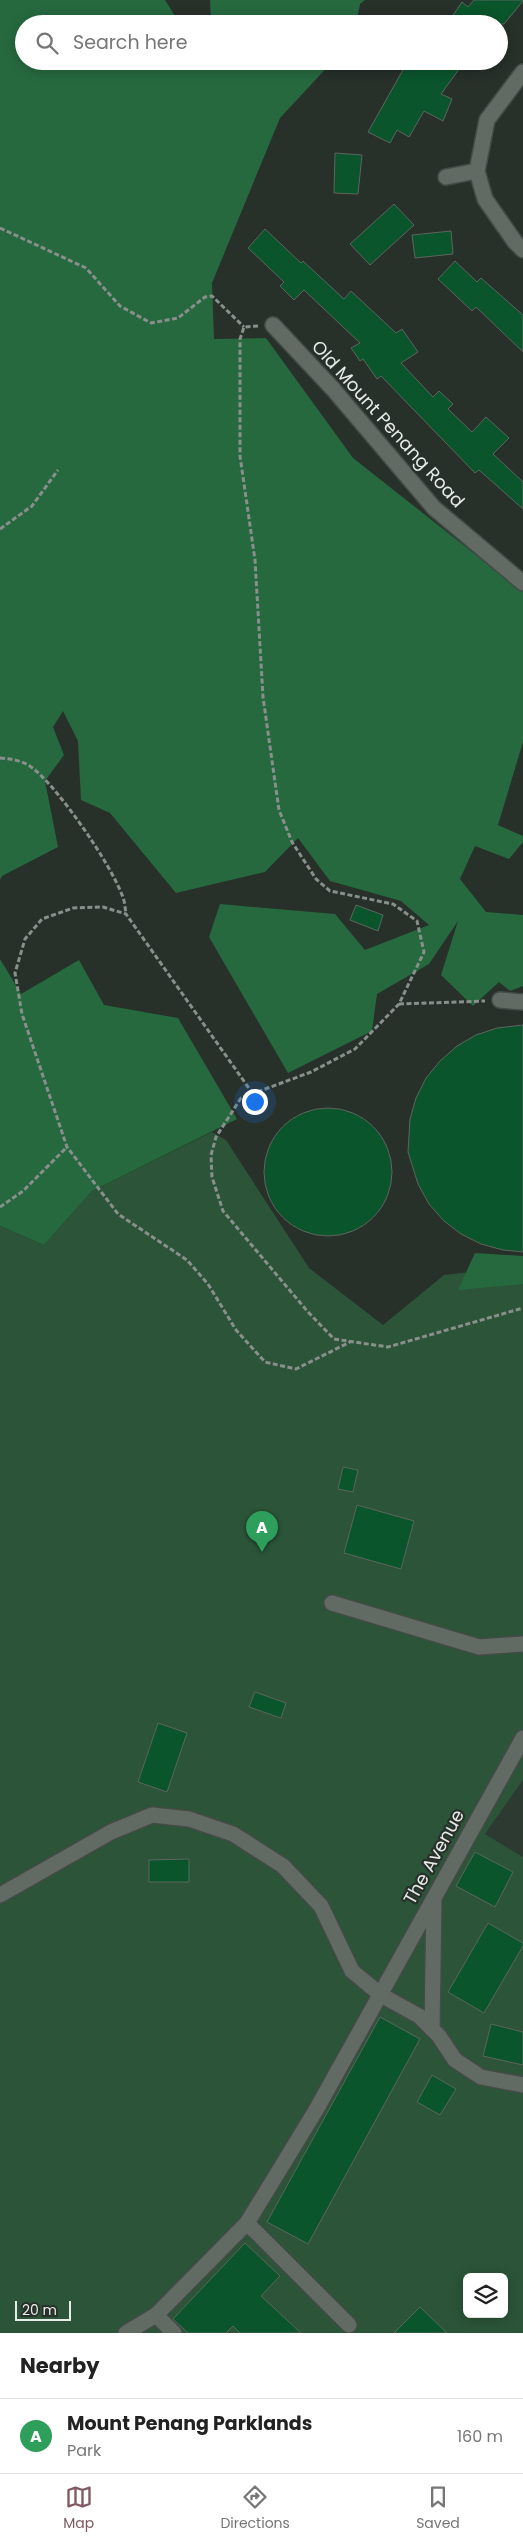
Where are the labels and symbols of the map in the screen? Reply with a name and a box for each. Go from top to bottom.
street label: Old Mount Penang Road [306,334,470,513]
your location [242,1089,268,1115]
pin: A [246,1511,278,1552]
street label: The Avenue [397,1805,470,1909]
scale bar [15,2298,71,2321]

